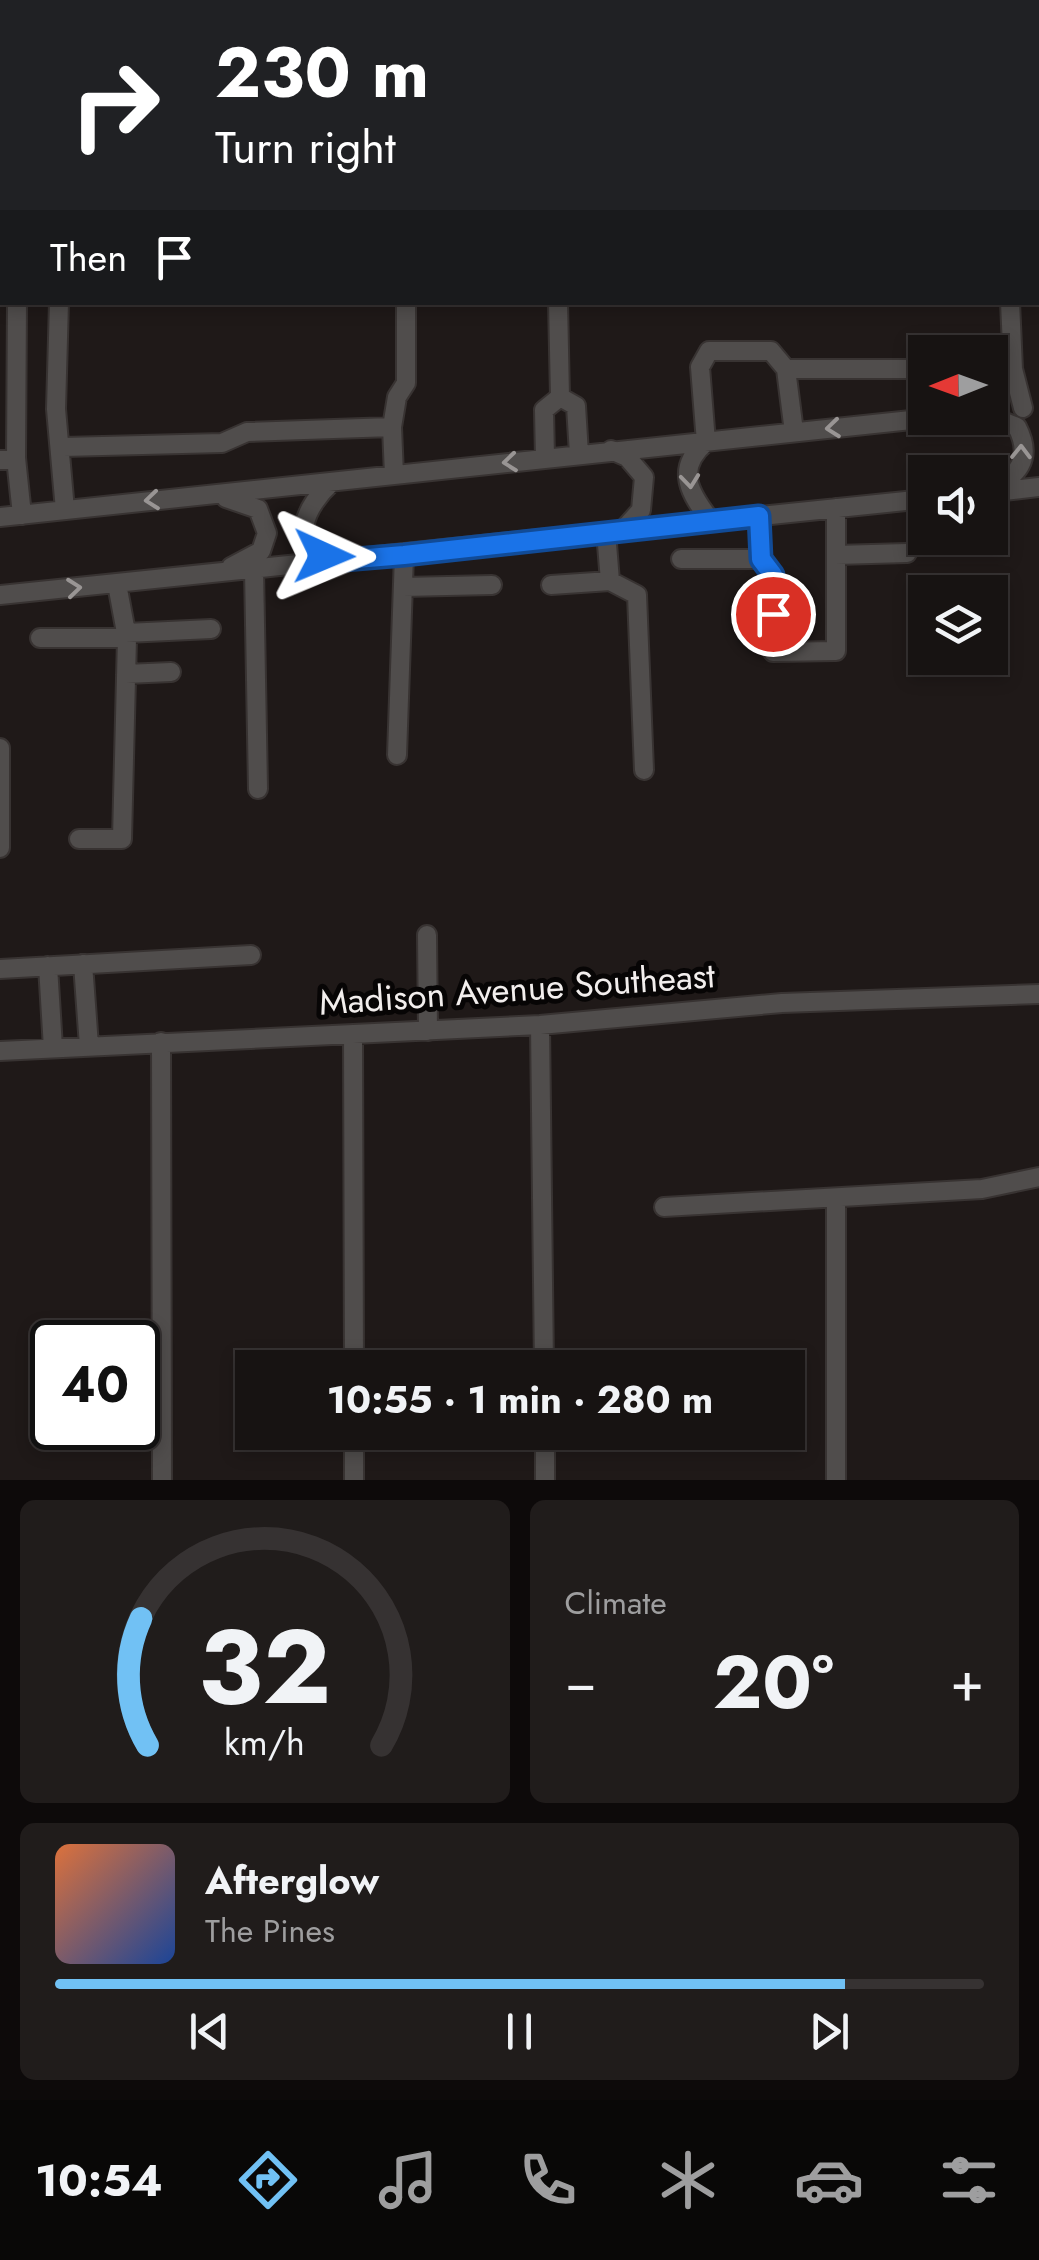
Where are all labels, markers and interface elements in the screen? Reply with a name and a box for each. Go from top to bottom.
text: 230 m [215,22,429,123]
icon: right [50,40,180,170]
text: Turn right [215,115,396,180]
text: Then [50,230,127,285]
icon: arrive [147,230,202,285]
north arrow [908,335,1008,435]
map controls [908,335,1008,675]
one-way arrow [825,417,841,438]
one-way arrow [1010,444,1032,459]
one-way arrow [501,451,517,472]
button: sound [908,455,1008,555]
one-way arrow [679,473,701,489]
one-way arrow [143,489,159,510]
position arrow [272,504,376,608]
pin [731,572,816,657]
button: layers [908,575,1008,675]
one-way arrow [66,578,82,599]
icon: arrive [746,587,801,642]
street label: Madison Avenue Southeast [317,950,717,1028]
speed limit sign: 40 [30,1320,160,1450]
text: 10:55 · 1 min · 280 m [327,1372,713,1427]
text: Climate [565,1580,667,1626]
text: 32 [198,1592,331,1742]
text: 20° [713,1628,834,1736]
text: − [565,1642,597,1722]
text: + [950,1642,984,1722]
text: km/h [224,1717,305,1768]
text: Afterglow [205,1853,379,1908]
text: The Pines [205,1908,335,1954]
icon: previous [182,2004,237,2059]
icon: pause [492,2004,547,2059]
icon: next [802,2004,857,2059]
icon: directions [233,2145,303,2215]
icon: music [373,2145,443,2215]
icon: phone [513,2145,583,2215]
icon: climate [653,2145,723,2215]
icon: car [794,2145,864,2215]
icon: filters [934,2145,1004,2215]
text: 10:54 [35,2148,163,2213]

